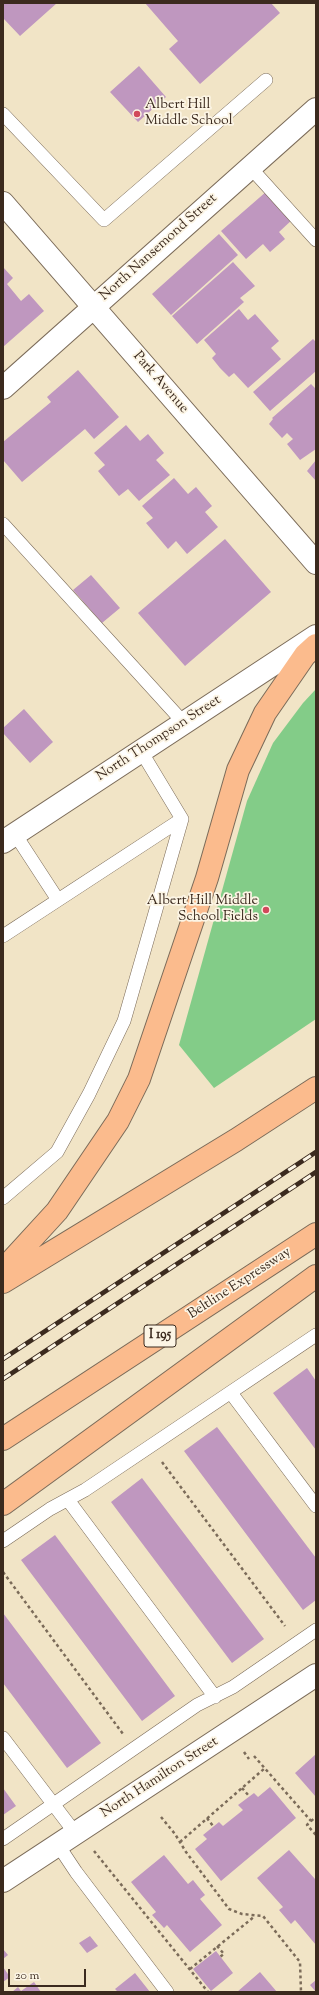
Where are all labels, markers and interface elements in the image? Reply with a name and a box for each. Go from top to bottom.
place label: Albert Hill Middle School [145,98,233,130]
marker: Albert Hill Middle School [132,109,142,119]
street label: North Nansemond Street [97,191,221,305]
street label: Park Avenue [129,349,191,417]
street label: North Thompson Street [94,692,224,786]
place label: Albert Hill Middle School Fields [147,894,258,926]
marker: Albert Hill Middle School Fields [261,905,271,915]
street label: Beltline Expressway [185,1244,295,1324]
road number: I 195 [144,1325,176,1347]
street label: North Hamilton Street [98,1734,222,1822]
scale bar [10,1961,88,1987]
text: 20 m [15,1967,39,1985]

